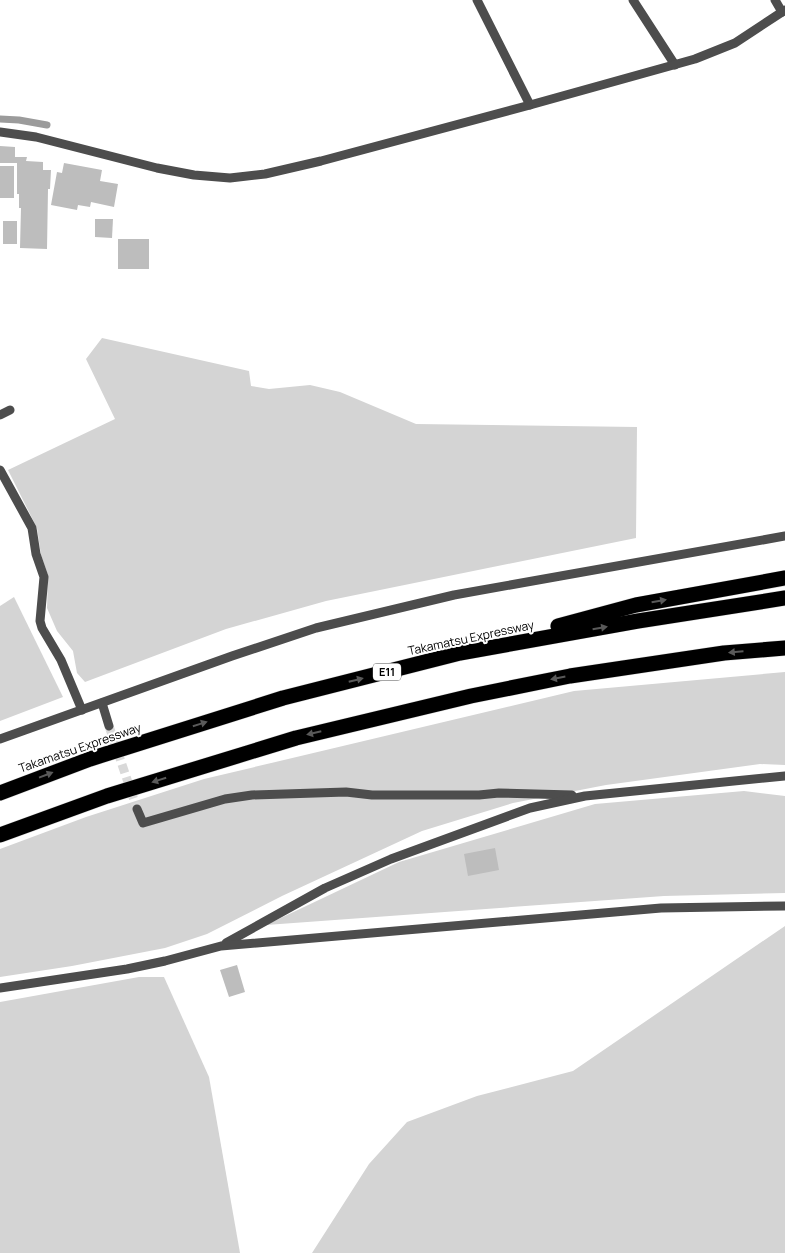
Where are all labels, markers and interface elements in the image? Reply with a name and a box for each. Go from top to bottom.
one-way arrow [652,597,667,605]
street label: Takamatsu Expressway [406,616,536,659]
one-way arrow [593,623,609,631]
one-way arrow [728,649,744,657]
road number: E11 [373,664,401,680]
one-way arrow [348,675,363,683]
one-way arrow [550,675,566,683]
street label: Takamatsu Expressway [16,718,144,776]
one-way arrow [192,720,207,728]
one-way arrow [307,729,322,737]
one-way arrow [38,771,53,779]
one-way arrow [151,776,166,784]

